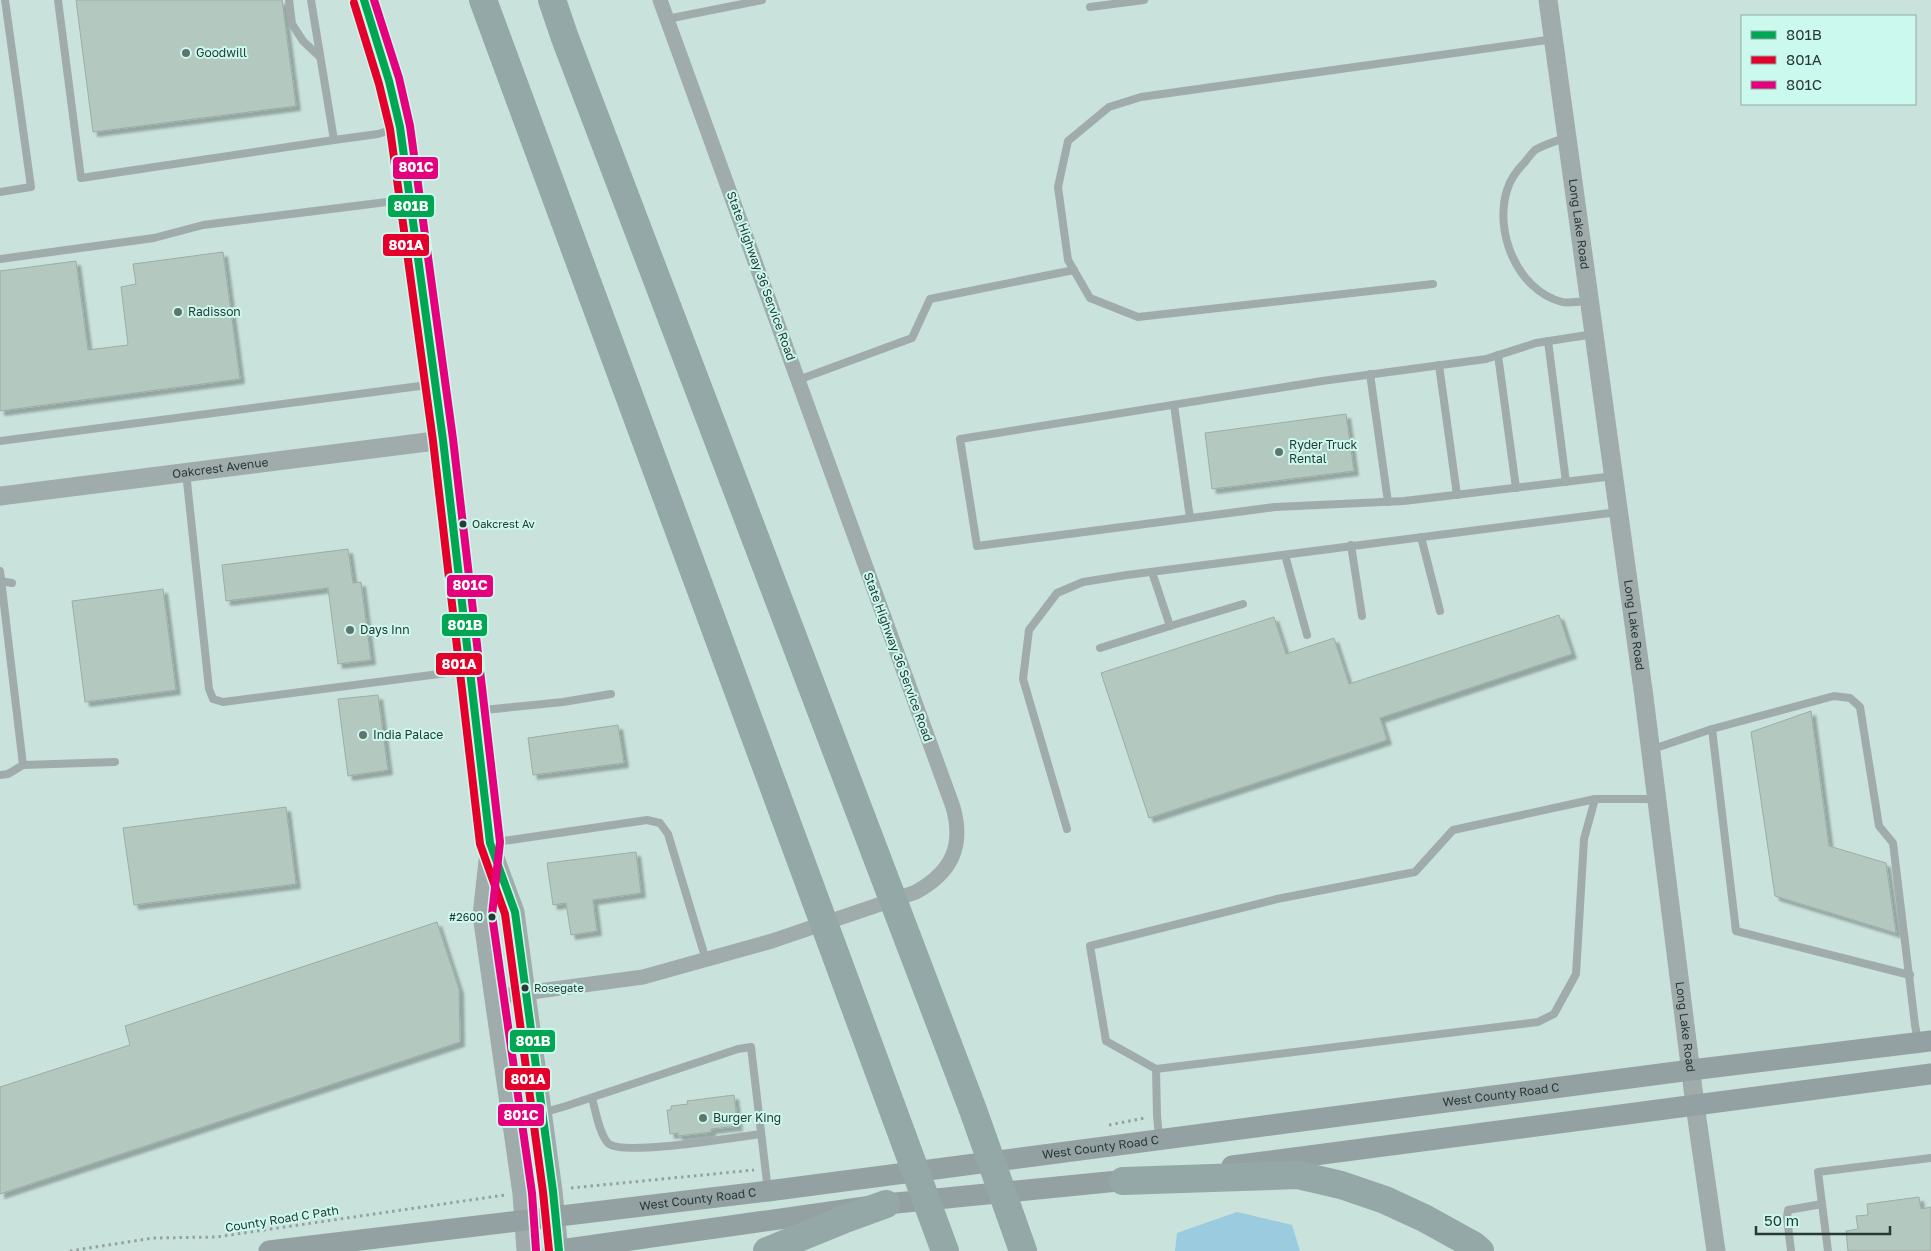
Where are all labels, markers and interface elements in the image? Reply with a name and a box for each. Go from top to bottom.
legend [1741,15,1916,105]
text: 801B [1786,25,1822,43]
place label: Goodwill [196,45,247,60]
marker: Goodwill [180,47,192,59]
text: 801A [1786,50,1822,68]
text: 801C [1786,75,1822,93]
line badge: 801C [392,156,439,180]
text: 801C [398,158,434,175]
street label: Long Lake Road [1566,178,1593,270]
street label: State Highway 36 Service Road [724,189,799,363]
line badge: 801B [387,194,435,218]
text: 801B [393,197,429,214]
line badge: 801A [382,233,430,257]
text: 801A [388,236,424,253]
place label: Radisson [188,304,241,319]
marker: Radisson [172,306,184,318]
place label: Ryder Truck Rental [1289,437,1358,466]
marker: Ryder Truck Rental [1273,446,1285,458]
street label: Oakcrest Avenue [171,454,269,481]
place label: Oakcrest Av [472,517,535,530]
marker: Oakcrest Av [458,519,468,529]
street label: State Highway 36 Service Road [861,570,936,744]
line badge: 801C [446,574,494,598]
text: 801C [452,576,488,593]
street label: Long Lake Road [1621,579,1648,671]
line badge: 801B [441,613,488,637]
text: 801B [447,616,483,633]
place label: Days Inn [360,622,410,637]
marker: Days Inn [344,624,356,636]
line badge: 801A [435,652,483,676]
text: 801A [441,655,477,672]
place label: India Palace [373,727,443,742]
marker: India Palace [357,729,369,741]
place label: #2600 [449,910,483,923]
marker: #2600 [487,912,497,922]
street label: Long Lake Road [1673,980,1699,1073]
place label: Rosegate [534,981,584,994]
marker: Rosegate [520,983,530,993]
line badge: 801B [509,1029,556,1053]
text: 801B [515,1032,551,1049]
line badge: 801A [504,1067,551,1091]
text: 801A [510,1070,546,1087]
street label: West County Road C [1442,1079,1560,1109]
line badge: 801C [497,1103,545,1127]
text: 801C [503,1106,539,1123]
place label: Burger King [713,1110,781,1125]
marker: Burger King [697,1112,709,1124]
street label: West County Road C [1041,1132,1160,1162]
street label: West County Road C [639,1184,757,1213]
street label: County Road C Path [224,1202,340,1235]
scale bar [1756,1204,1890,1236]
text: 50 m [1764,1211,1799,1229]

